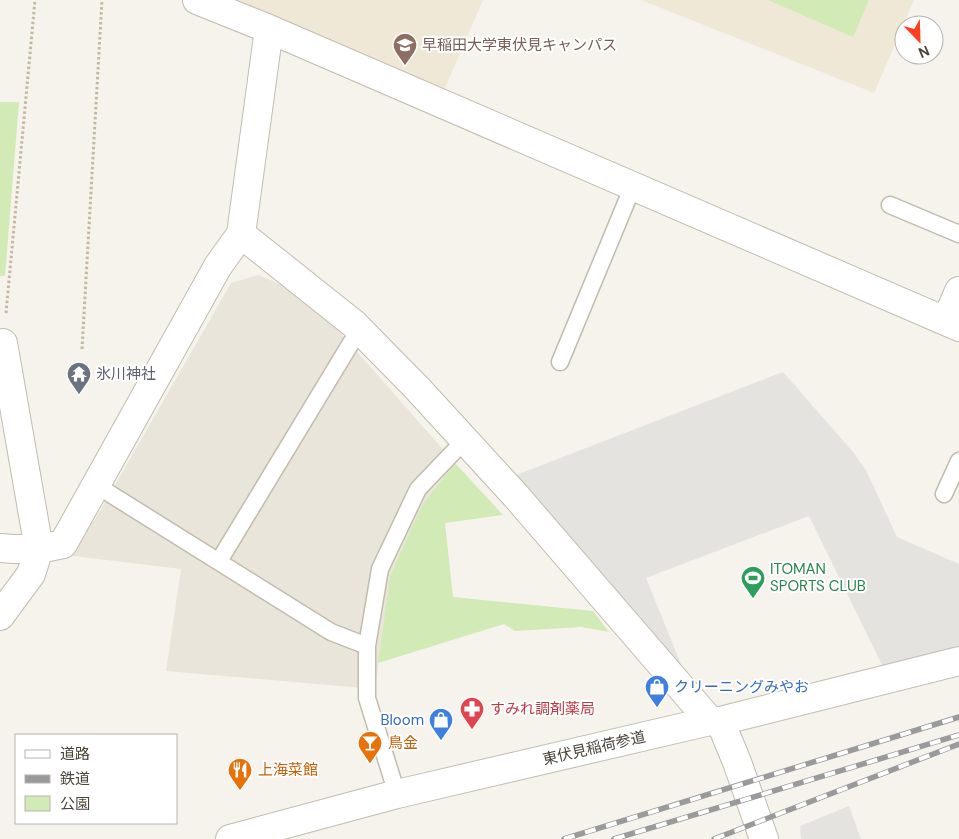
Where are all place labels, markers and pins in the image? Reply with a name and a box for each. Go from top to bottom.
school or university icon: 早稲田大学東伏見キャンパス [392,32,418,66]
place label: 早稲田大学東伏見キャンパス [422,35,617,55]
temple icon: 氷川神社 [66,361,92,395]
place label: 氷川神社 [96,364,156,384]
place label: ITOMAN SPORTS CLUB [770,559,866,596]
sports icon: ITOMAN SPORTS CLUB [740,565,766,599]
shop icon: クリーニングみやお [644,674,670,708]
place label: クリーニングみやお [674,677,809,697]
pharmacy icon: すみれ調剤薬局 [459,696,485,730]
place label: すみれ調剤薬局 [490,699,595,719]
shop icon: Bloom [428,707,454,741]
place label: Bloom [380,710,424,730]
bar icon: 鳥金 [357,730,383,764]
place label: 鳥金 [388,733,418,753]
restaurant icon: 上海菜館 [227,757,253,791]
place label: 上海菜館 [258,760,318,780]

